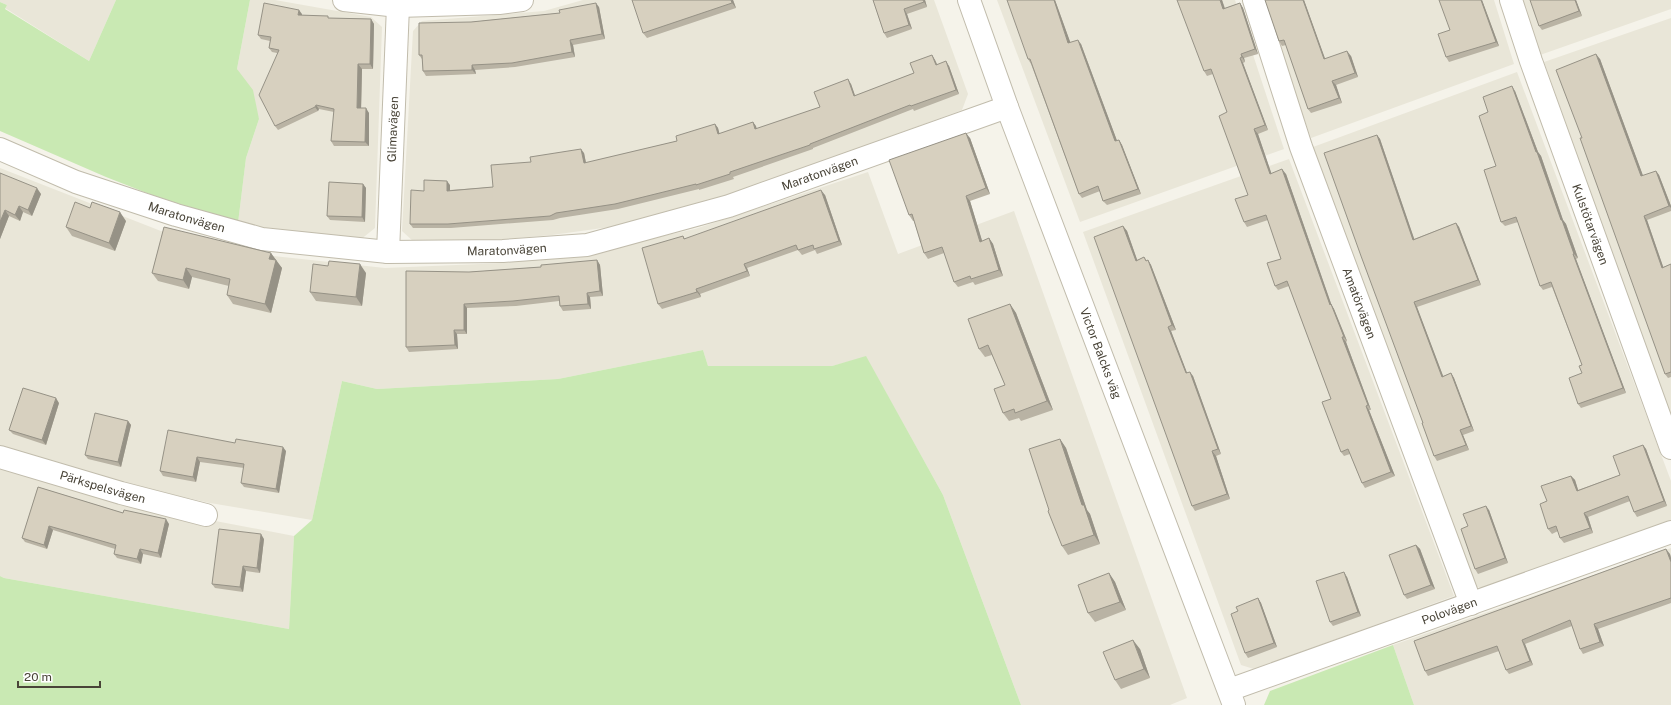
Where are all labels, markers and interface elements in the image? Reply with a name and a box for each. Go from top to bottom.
street label: Glimavägen [385,96,401,162]
street label: Maratonvägen [780,154,860,194]
street label: Kulstötarvägen [1569,182,1611,267]
street label: Maratonvägen [146,199,227,235]
street label: Maratonvägen [467,241,547,258]
street label: Amatörvägen [1339,266,1379,341]
street label: Victor Balcks väg [1077,306,1124,401]
street label: Pärkspelsvägen [58,468,147,506]
street label: Polovägen [1420,595,1479,628]
scale bar [18,663,100,689]
text: 20 m [24,670,52,684]

